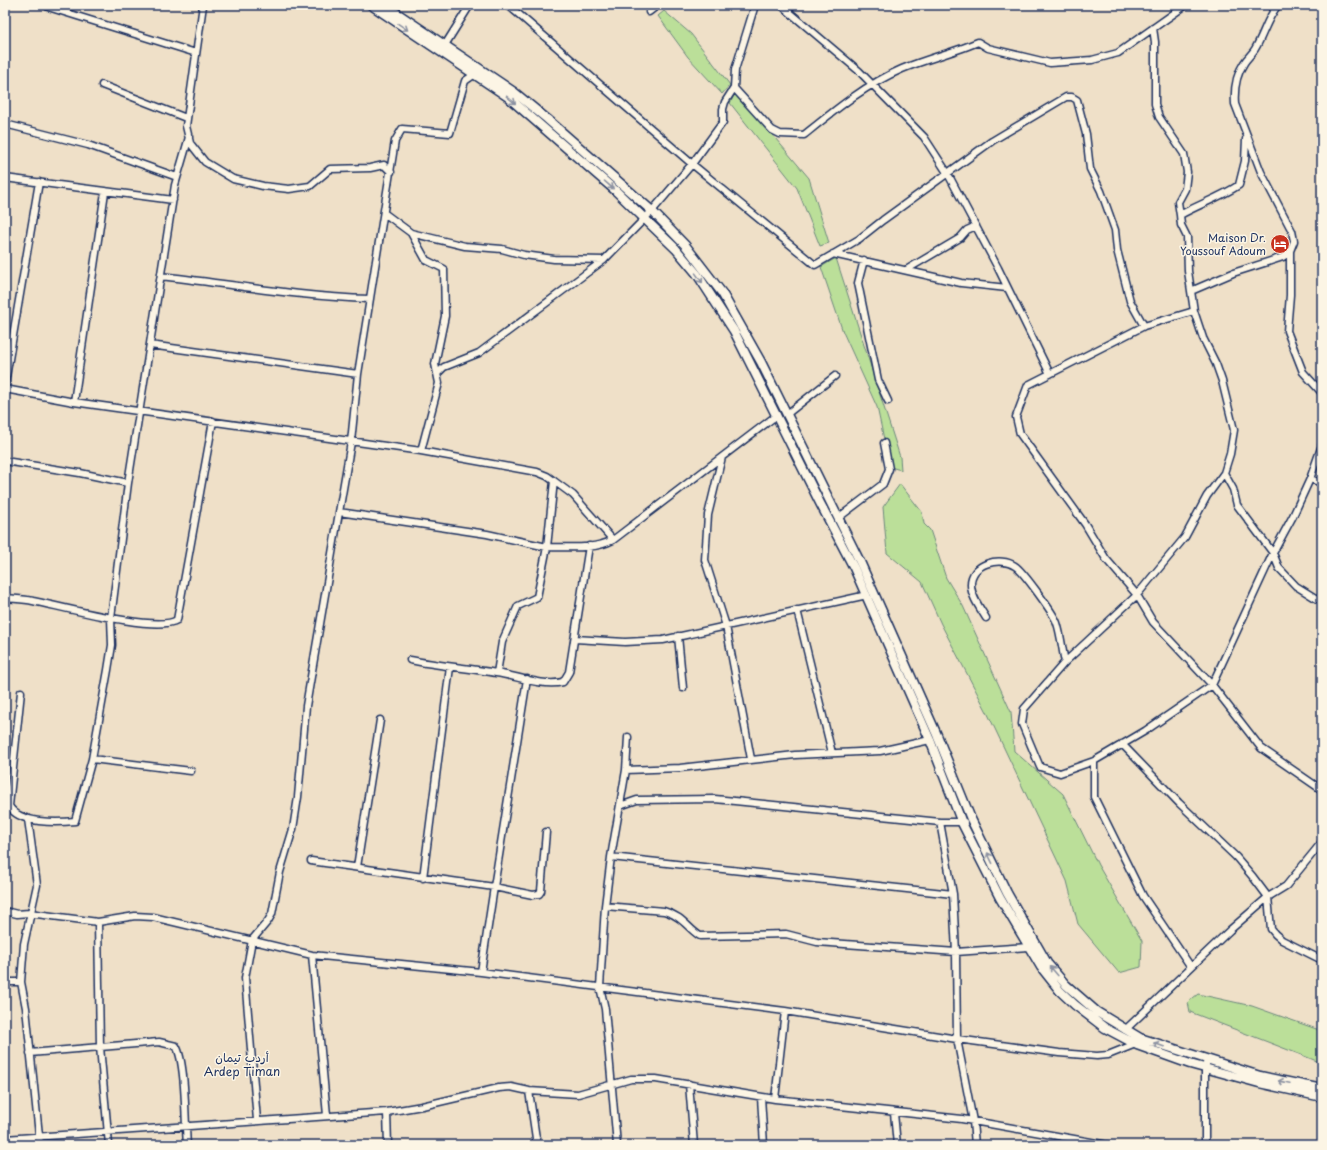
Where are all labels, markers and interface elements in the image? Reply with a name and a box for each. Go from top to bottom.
one-way arrow [397,23,409,31]
one-way arrow [505,95,516,104]
one-way arrow [604,180,614,190]
place label: Maison Dr. Youssouf Adoum [1180,229,1266,259]
hotel icon: Maison Dr. Youssouf Adoum [1269,233,1291,255]
one-way arrow [695,272,703,283]
one-way arrow [986,853,993,865]
one-way arrow [1050,966,1059,976]
one-way arrow [1154,1040,1166,1048]
district label: أردب تيمان Ardep Timan [204,1048,280,1080]
one-way arrow [1278,1077,1291,1085]

